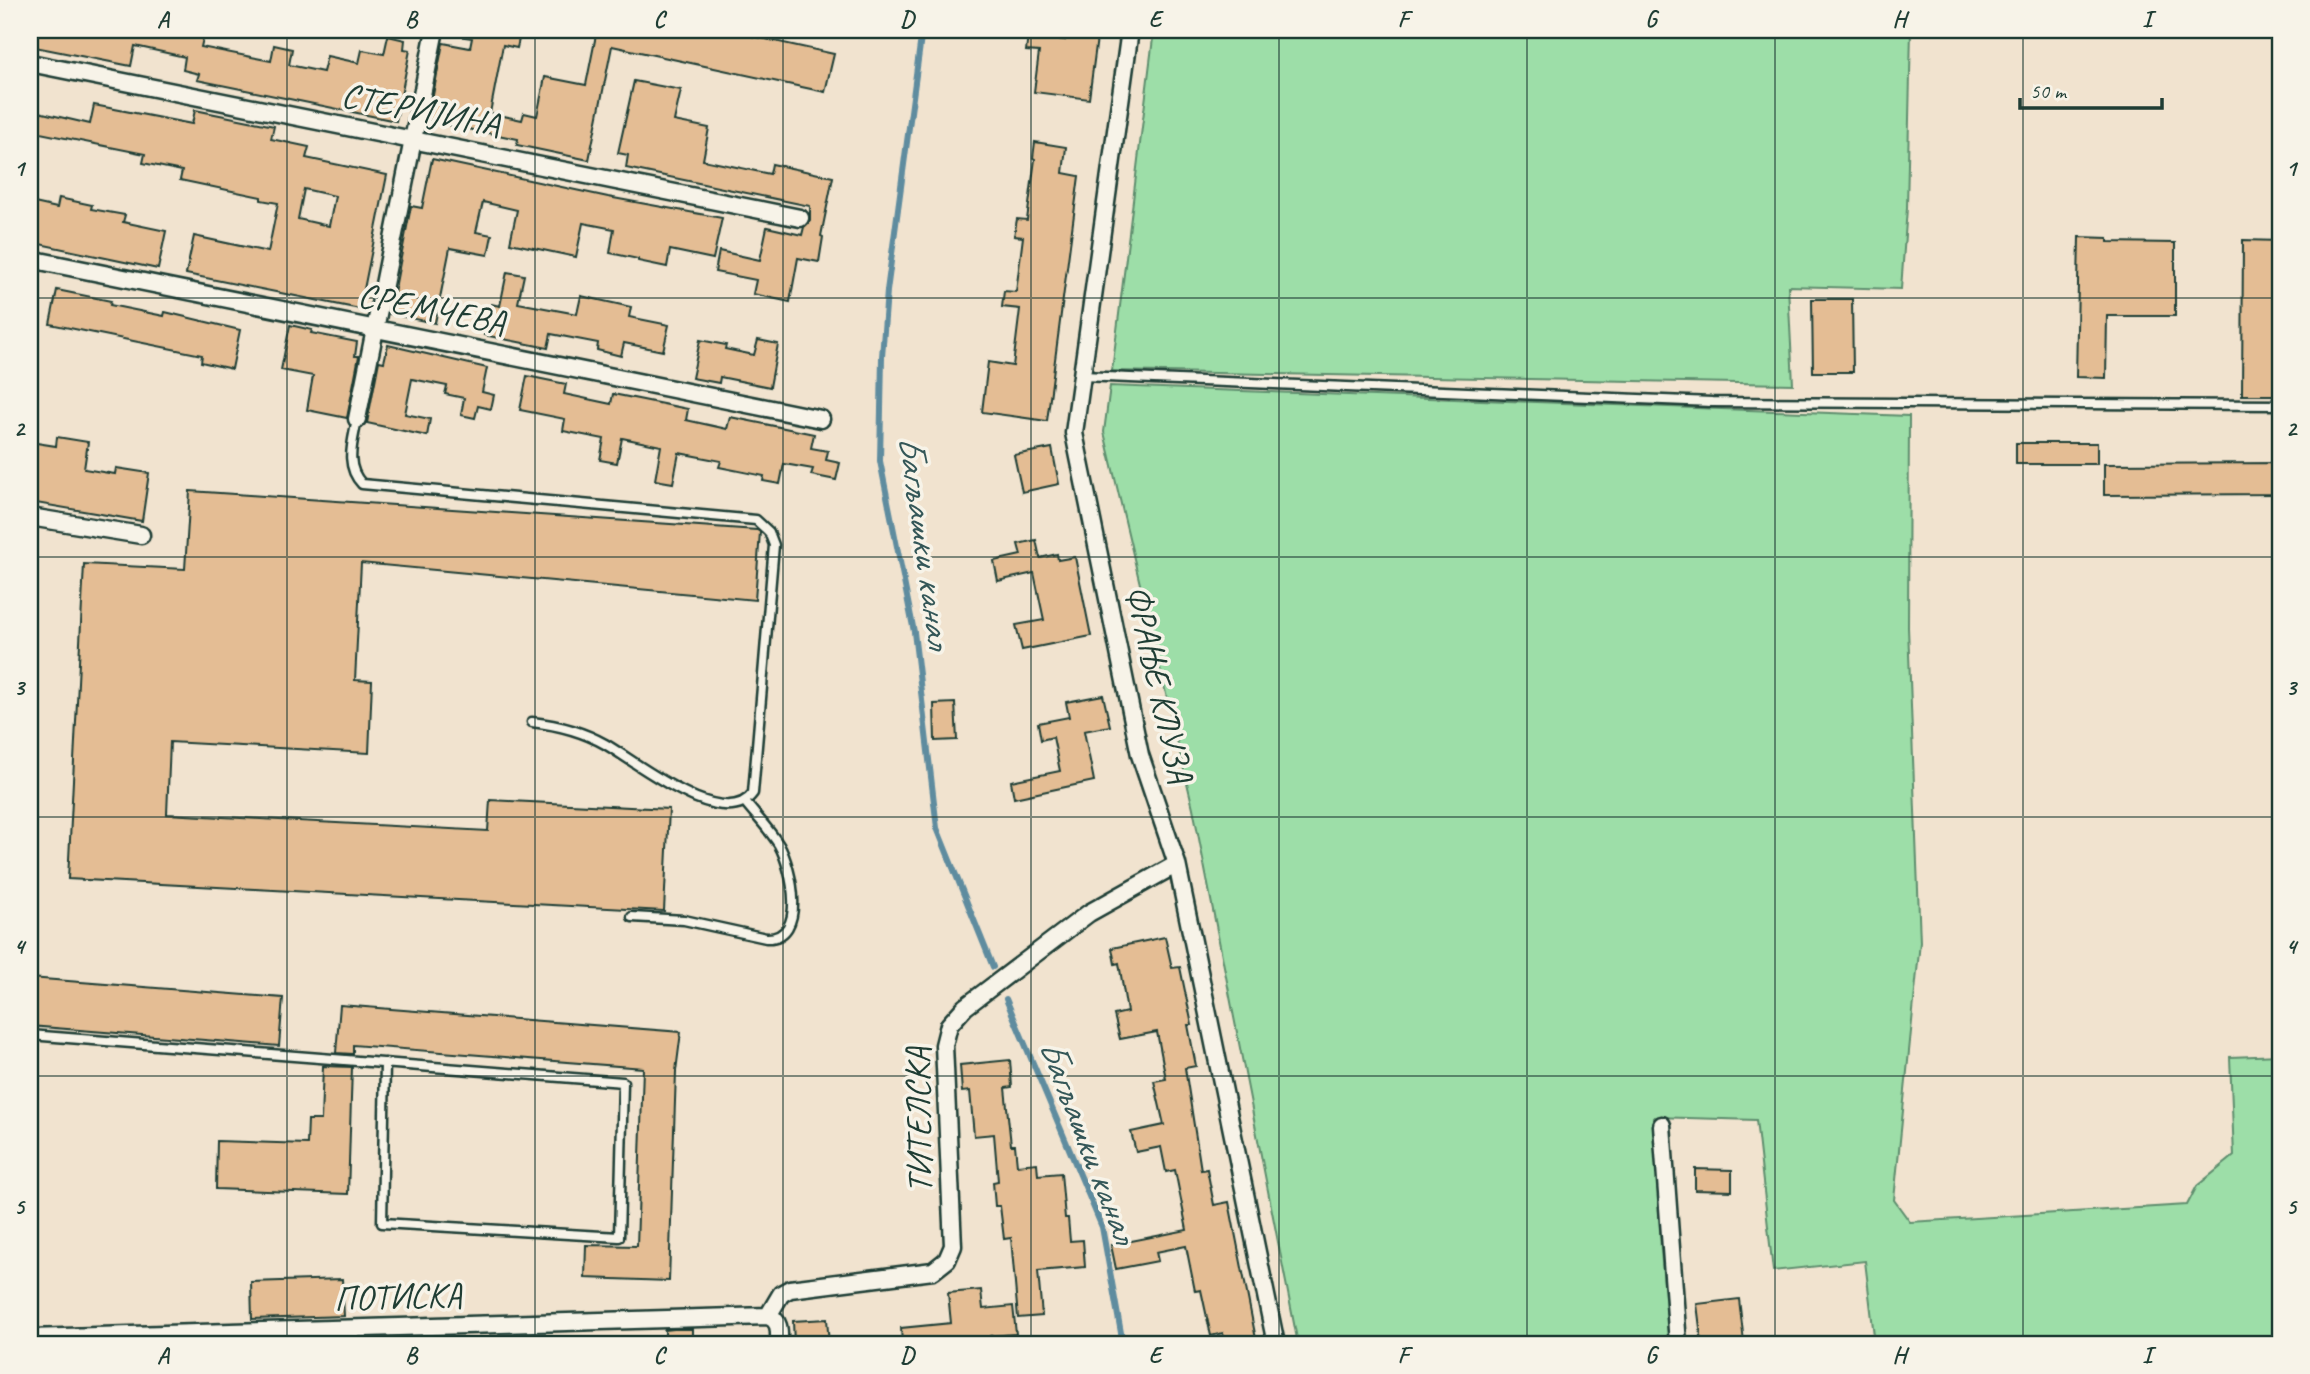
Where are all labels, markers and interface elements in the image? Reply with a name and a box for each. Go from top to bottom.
text: A [157,5,171,34]
text: B [405,5,419,34]
text: C [654,5,668,34]
text: D [900,5,916,34]
text: E [1149,5,1165,34]
text: F [1398,5,1414,34]
text: G [1645,5,1660,34]
text: H [1892,5,1910,34]
text: I [2142,5,2157,34]
scale bar [2020,66,2161,110]
street label: СТЕРИЈИНА [338,72,505,147]
text: 50 m [2030,78,2068,104]
text: 1 [14,154,27,183]
text: 1 [2286,154,2299,183]
street label: СРЕМЧЕВА [354,272,511,345]
text: 2 [14,414,27,443]
text: 2 [2286,414,2299,443]
water label: Багљашки канал [887,432,964,655]
street label: ФРАЊЕ КЛУЗА [1115,581,1204,789]
text: 3 [14,673,27,702]
text: 3 [2286,673,2299,702]
text: 4 [14,932,27,961]
text: 4 [2286,932,2299,961]
water label: Багљашки канал [1028,1032,1150,1253]
street label: ТИТЕЛСКА [895,1045,942,1193]
text: 5 [14,1192,26,1221]
text: 5 [2286,1192,2298,1221]
street label: ПОТИСКА [333,1272,464,1321]
text: A [157,1341,171,1370]
text: B [405,1341,419,1370]
text: C [654,1341,668,1370]
text: D [900,1341,916,1370]
text: E [1149,1341,1165,1370]
text: F [1398,1341,1414,1370]
text: G [1645,1341,1660,1370]
text: H [1892,1341,1910,1370]
text: I [2142,1341,2157,1370]

